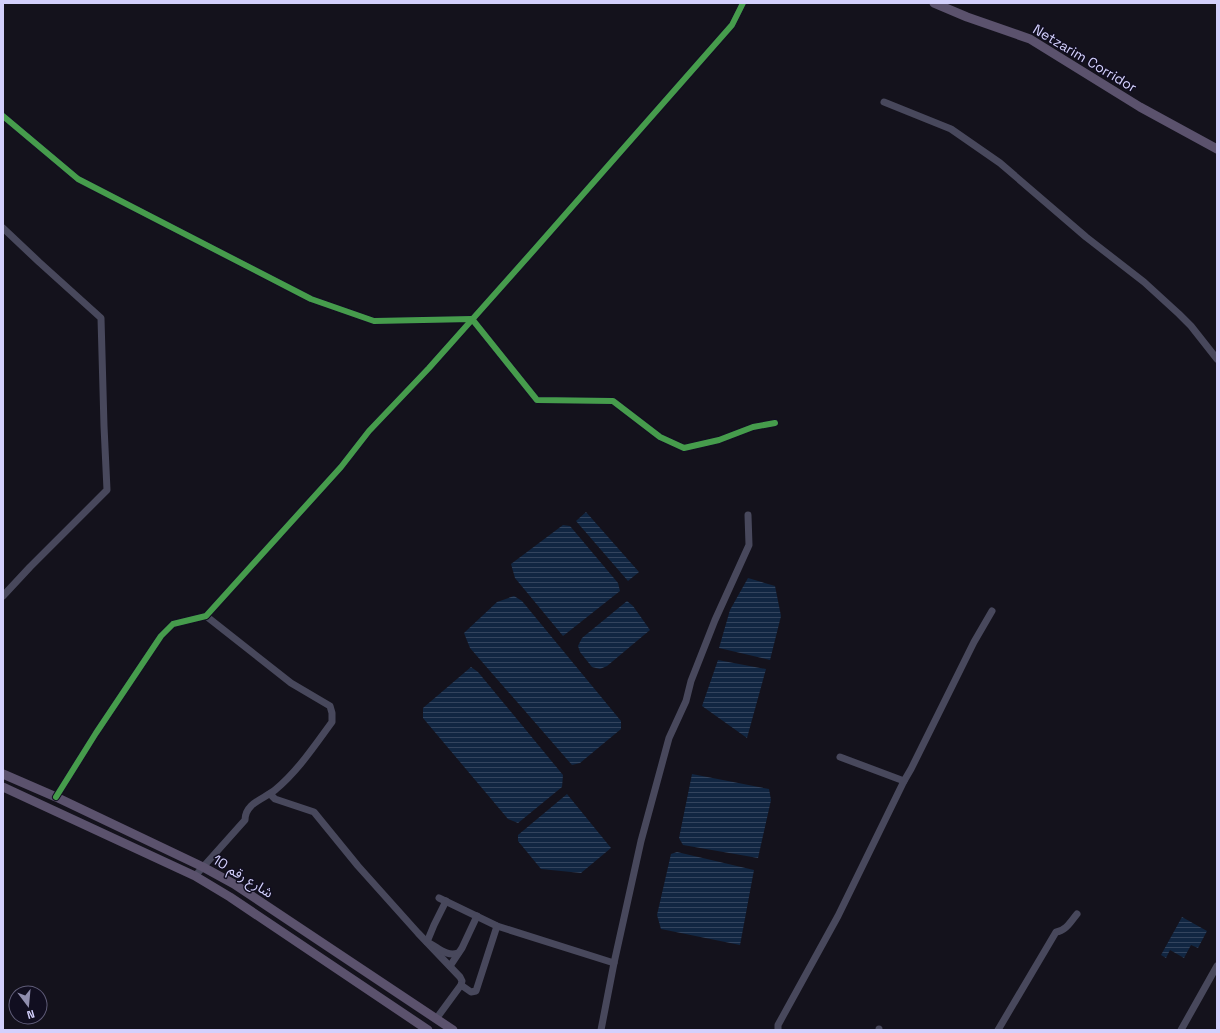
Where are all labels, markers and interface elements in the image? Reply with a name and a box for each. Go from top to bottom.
street label: Netzarim Corridor [1030,20,1140,96]
street label: شارع رقم 10 [208,850,277,903]
north arrow [8,985,48,1025]
text: N [25,1007,36,1022]

